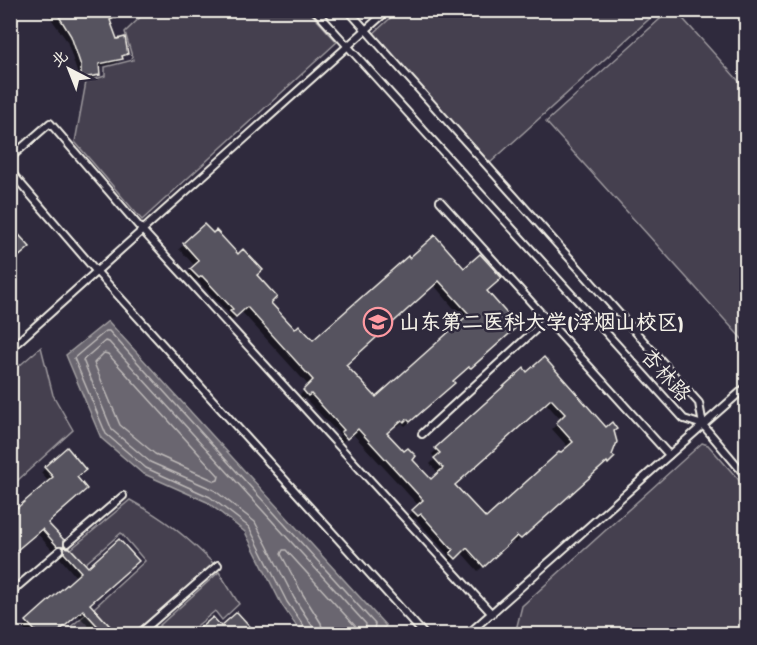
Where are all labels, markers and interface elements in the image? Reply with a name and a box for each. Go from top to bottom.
north arrow [39,39,99,99]
text: 北 [48,47,74,73]
school or university icon: 山东第二医科大学(浮烟山校区) [362,306,394,338]
place label: 山东第二医科大学(浮烟山校区) [399,311,684,338]
street label: 杏林路 [633,344,695,409]

